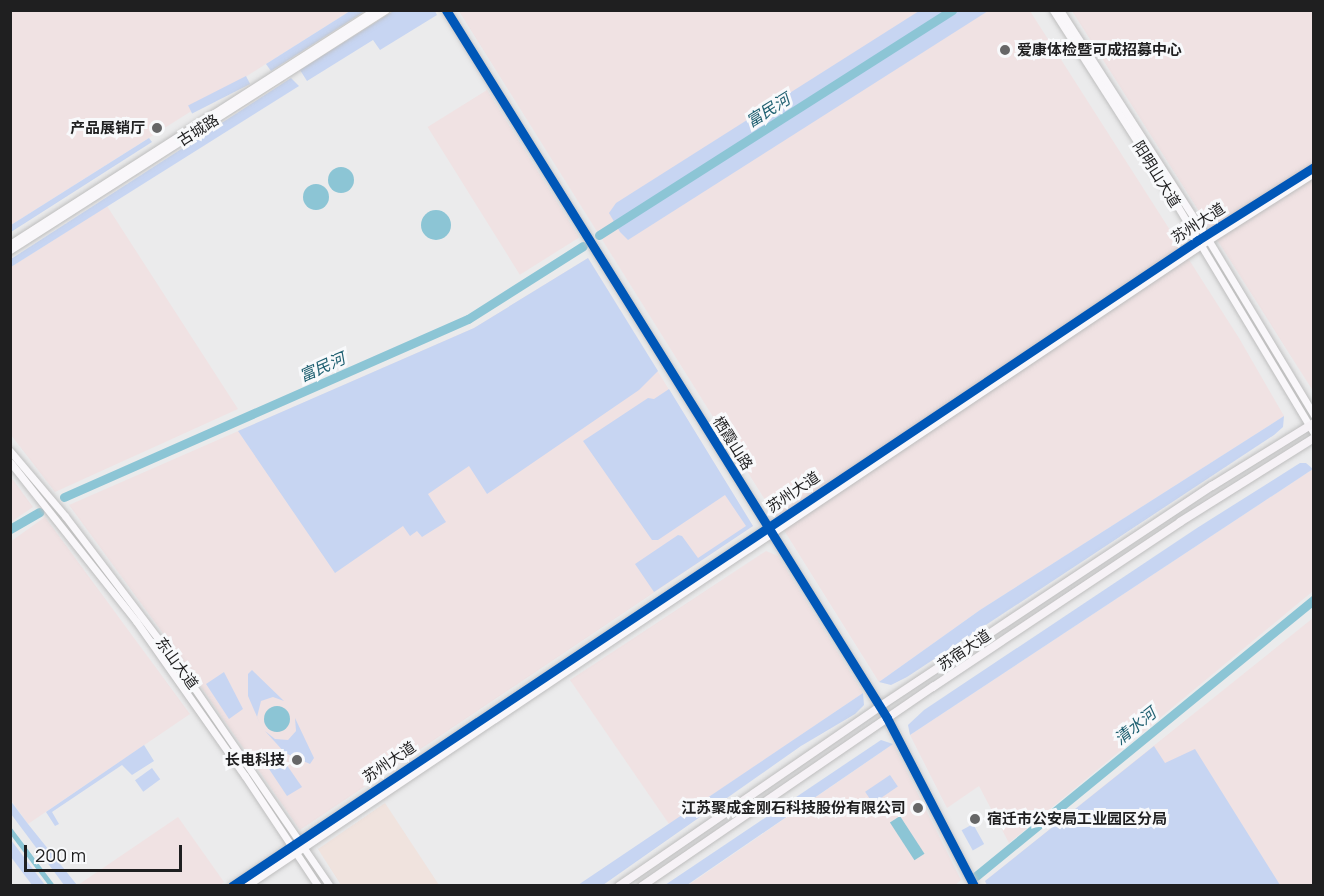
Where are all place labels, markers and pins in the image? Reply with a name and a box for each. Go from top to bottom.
place label: 爱康体检暨可成招募中心 [1017,41,1182,59]
marker: 爱康体检暨可成招募中心 [998,43,1012,57]
place label: 产品展销厅 [70,119,145,137]
marker: 产品展销厅 [150,121,164,135]
place label: 长电科技 [225,751,285,769]
marker: 长电科技 [290,753,304,767]
place label: 江苏聚成金刚石科技股份有限公司 [681,799,906,817]
marker: 江苏聚成金刚石科技股份有限公司 [911,801,925,815]
place label: 宿迁市公安局工业园区分局 [987,810,1167,828]
marker: 宿迁市公安局工业园区分局 [968,812,982,826]

